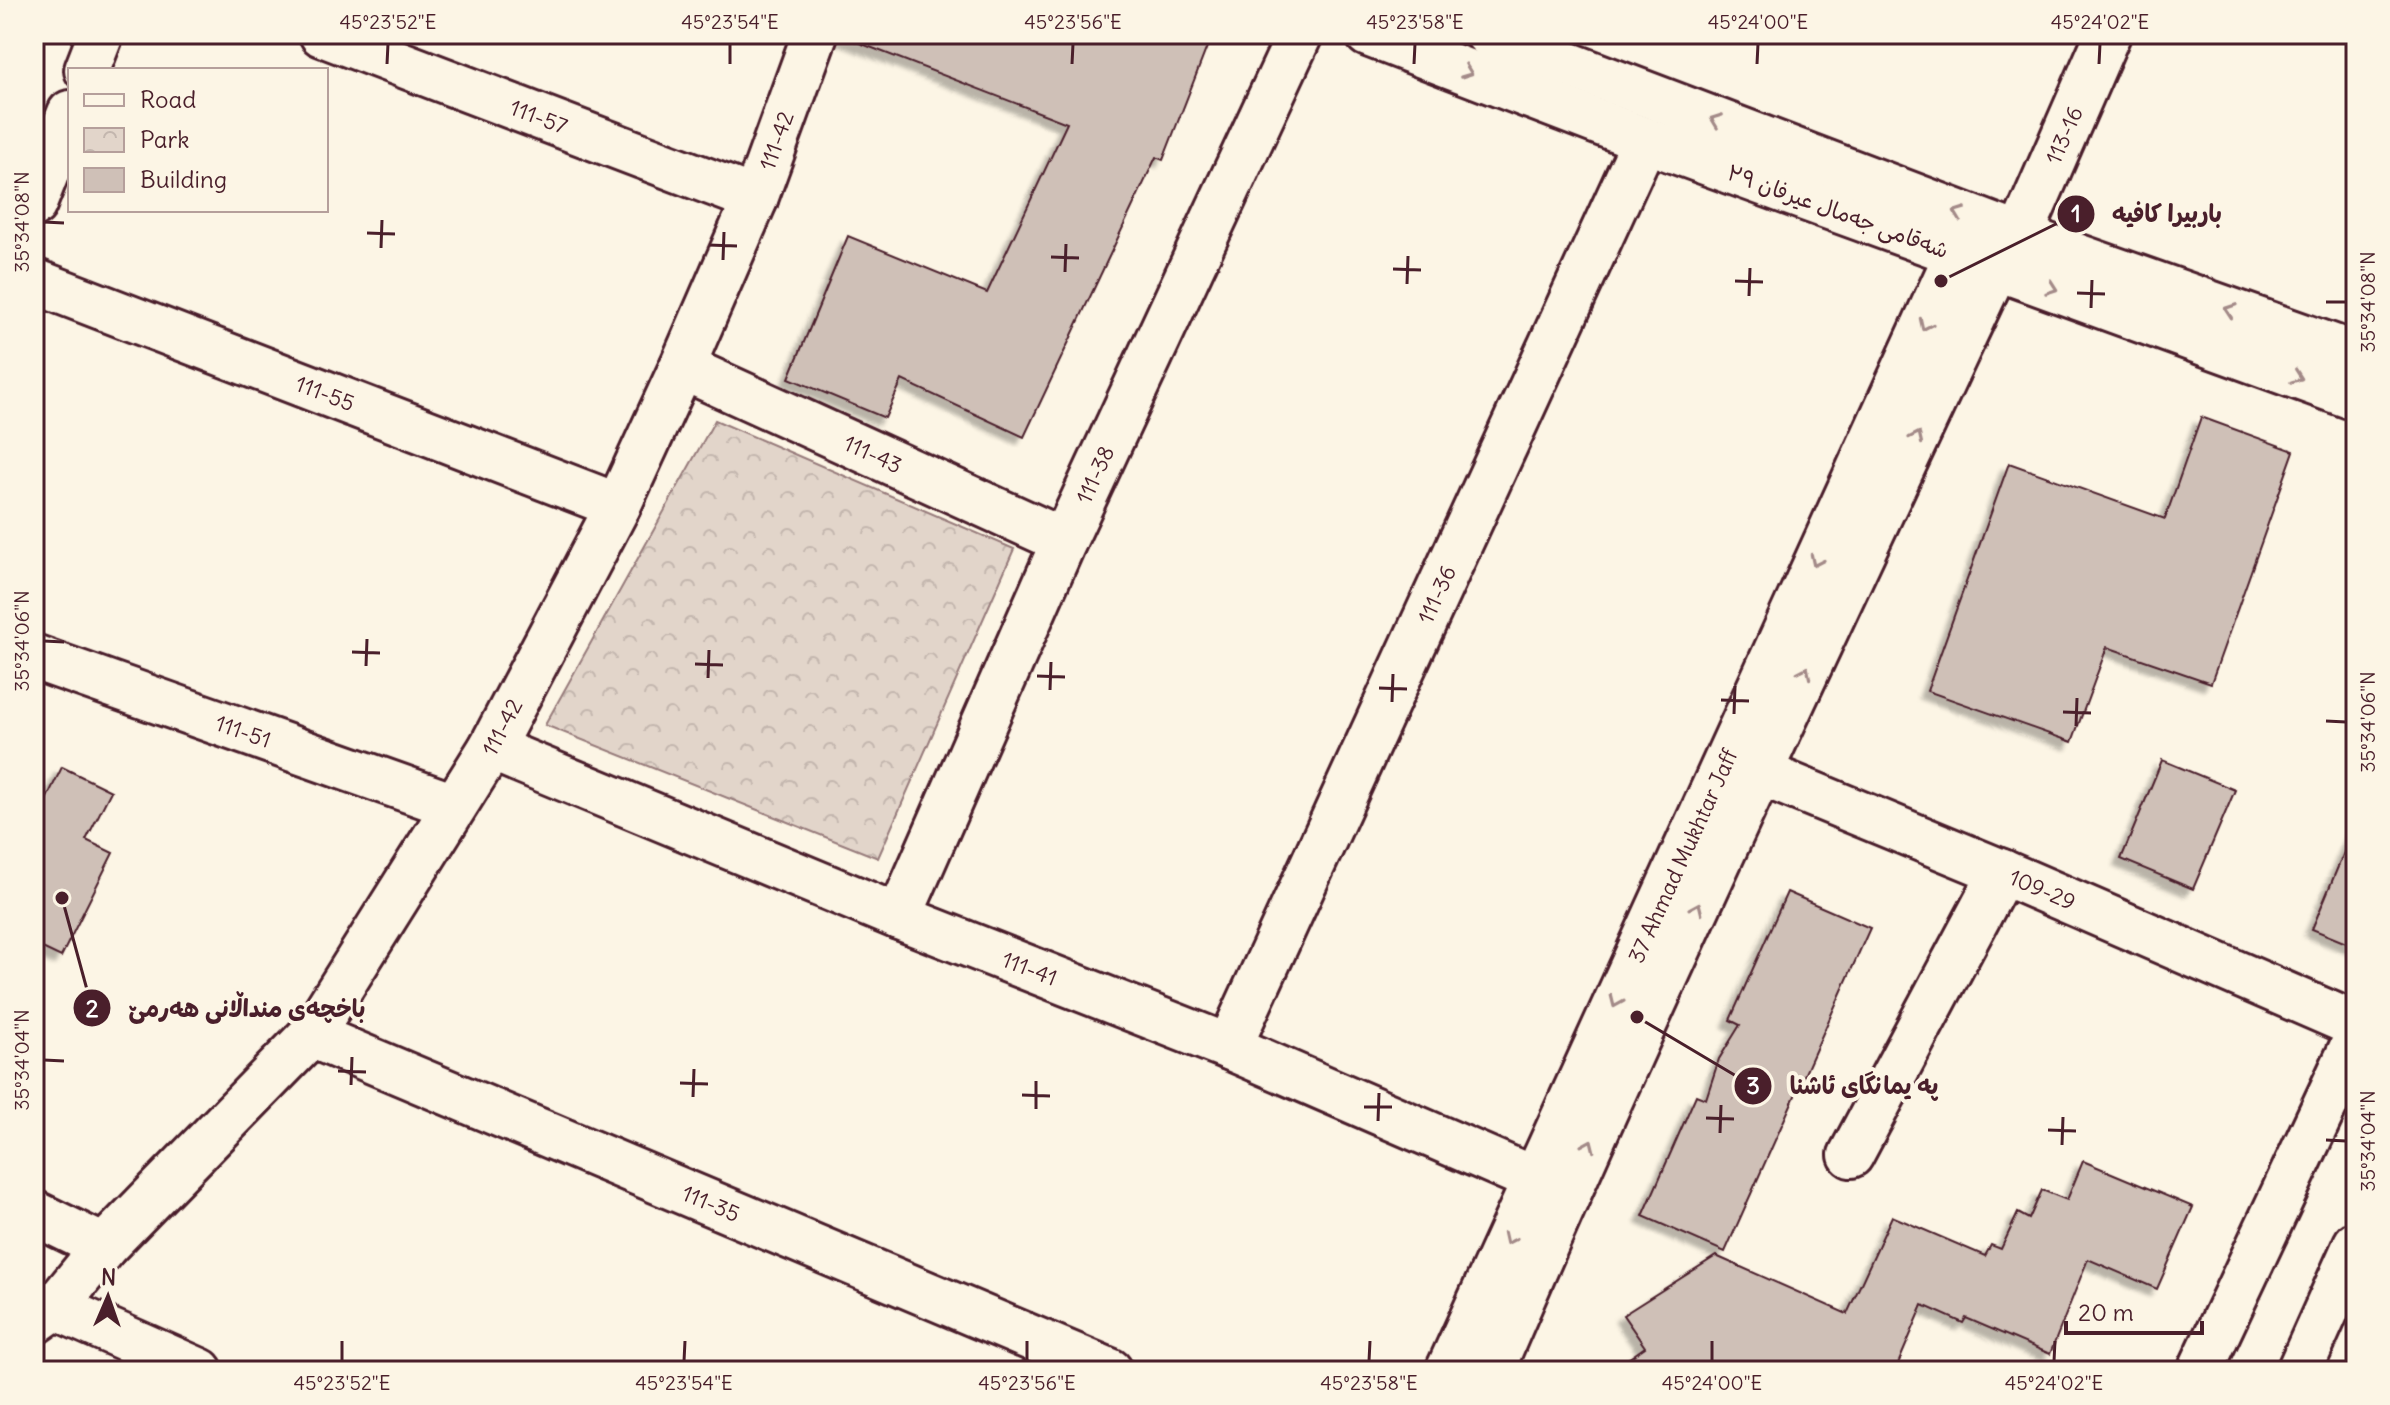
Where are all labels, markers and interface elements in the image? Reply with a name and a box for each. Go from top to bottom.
text: 45°23'52"E [340,9,436,34]
text: 45°23'54"E [681,9,779,34]
text: 45°23'56"E [1024,9,1122,34]
text: 45°23'58"E [1366,9,1464,34]
text: 45°24'00"E [1708,9,1808,34]
text: 45°24'02"E [2051,9,2149,34]
one-way arrow [1459,62,1473,79]
legend [68,68,328,212]
text: Road [140,84,196,114]
street label: 111-57 [506,93,572,140]
street label: 113-16 [2039,102,2089,168]
street label: 111-42 [753,107,800,174]
one-way arrow [1709,113,1723,130]
text: Park [140,124,190,154]
street label: شەقامی جەمال عیرفان ٣٩ [1723,158,1953,265]
text: Building [140,164,227,194]
text: 35°34'08"N [9,171,34,273]
callout: باربيرا كافيه [2056,190,2238,238]
text: 1 [2071,198,2081,228]
text: باربيرا كافيه [2112,198,2222,228]
one-way arrow [1953,206,1967,222]
text: 35°34'08"N [2355,251,2380,353]
one-way arrow [2044,279,2058,295]
one-way arrow [2223,303,2237,320]
one-way arrow [1919,317,1935,331]
one-way arrow [2289,367,2303,384]
street label: 111-55 [292,369,359,417]
street label: 111-43 [840,429,907,479]
one-way arrow [1907,431,1923,446]
street label: 111-38 [1070,441,1120,508]
one-way arrow [1810,553,1826,567]
street label: 111-36 [1411,561,1462,628]
text: 35°34'06"N [9,590,34,692]
one-way arrow [1795,666,1811,681]
text: 35°34'06"N [2355,671,2380,773]
street label: 111-42 [476,694,528,761]
street label: 111-51 [212,708,275,754]
street label: 37 Ahmad Mukhtar Jaff [1622,744,1744,967]
street label: 109-29 [2005,863,2080,916]
one-way arrow [1687,902,1703,917]
street label: 111-41 [998,945,1061,992]
callout: باخچەی منداڵانی هەرمێ [72,984,381,1032]
text: باخچەی منداڵانی هەرمێ [129,991,365,1024]
text: 2 [85,993,99,1023]
one-way arrow [1610,994,1626,1008]
text: 35°34'04"N [9,1009,34,1111]
callout: په یمانگای ئاشنا [1733,1062,1954,1110]
text: 3 [1746,1070,1760,1100]
text: په یمانگای ئاشنا [1790,1070,1938,1101]
text: 35°34'04"N [2355,1090,2380,1192]
one-way arrow [1580,1139,1596,1154]
street label: 111-35 [678,1179,744,1228]
one-way arrow [1503,1230,1519,1245]
north arrow [68,1257,148,1337]
text: N [101,1263,117,1291]
scale bar [2066,1285,2202,1335]
text: 20 m [2078,1297,2134,1327]
text: 45°23'52"E [294,1370,390,1395]
text: 45°23'54"E [635,1370,733,1395]
text: 45°23'56"E [978,1370,1076,1395]
text: 45°23'58"E [1320,1370,1418,1395]
text: 45°24'00"E [1662,1370,1762,1395]
text: 45°24'02"E [2005,1370,2103,1395]

